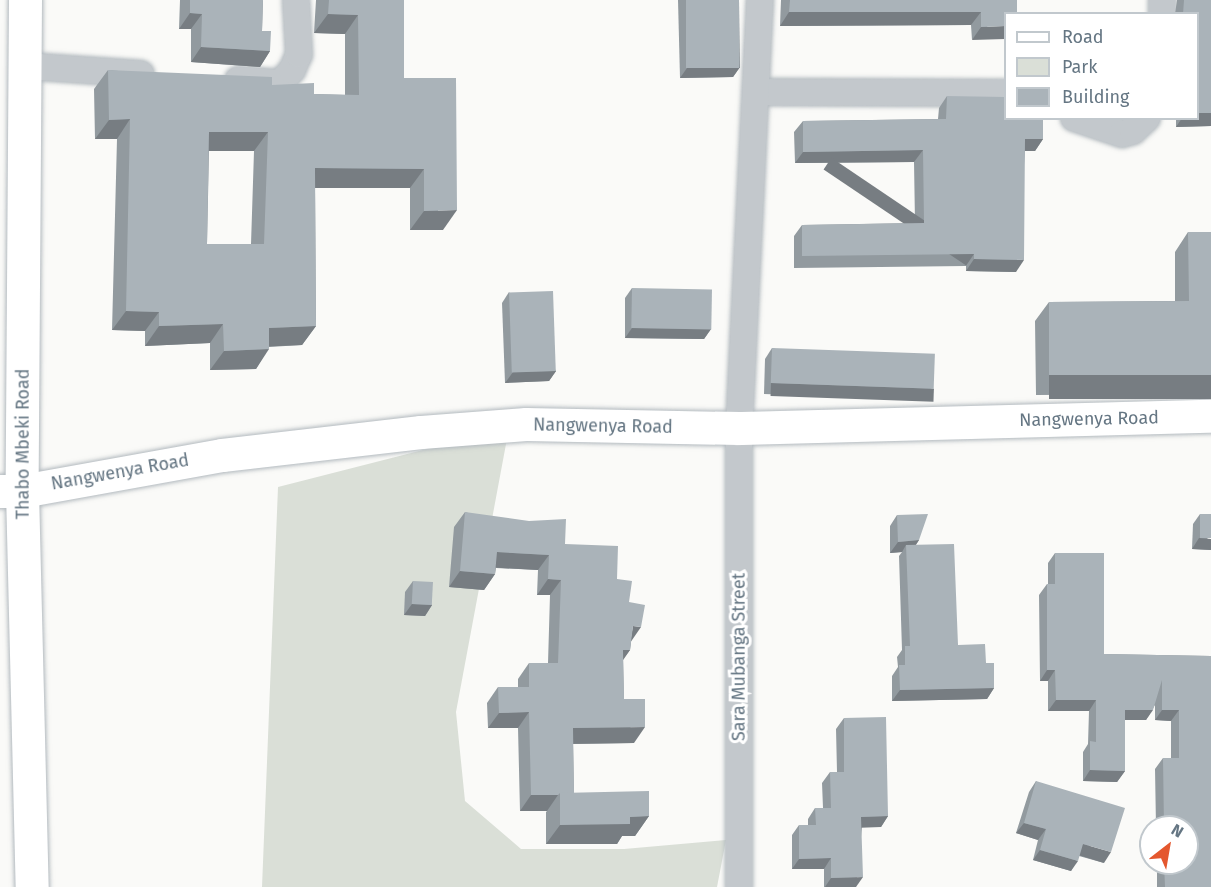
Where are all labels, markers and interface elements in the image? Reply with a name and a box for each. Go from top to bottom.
legend [1004,12,1199,120]
text: Road [1062,26,1104,48]
text: Park [1062,56,1097,78]
text: Building [1062,86,1129,108]
street label: Thabo Mbeki Road [12,369,34,519]
street label: Nangwenya Road [1019,407,1159,431]
street label: Nangwenya Road [533,414,673,438]
street label: Nangwenya Road [49,449,191,495]
street label: Sara Mubanga Street [728,573,750,741]
north arrow [1139,815,1199,875]
text: N [1168,820,1187,842]

